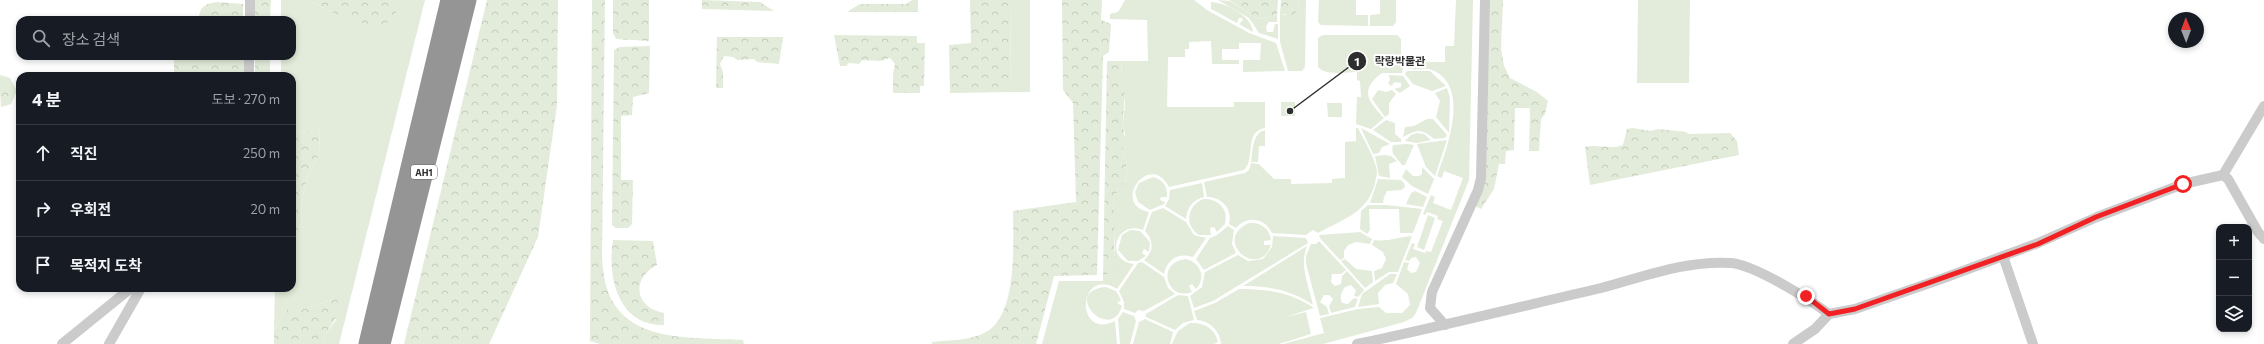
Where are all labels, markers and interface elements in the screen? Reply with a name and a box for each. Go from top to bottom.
north arrow [2168,12,2204,48]
search box [16,16,296,60]
icon: search [30,27,52,49]
text: 장소 검색 [62,30,120,48]
callout: 락랑박물관 [1347,50,1433,73]
text: 1 [1354,54,1360,68]
text: 락랑박물관 [1375,54,1425,67]
text: 4 분 [32,89,61,110]
text: 도보 · 270 m [212,91,280,107]
icon: ahead [32,142,54,164]
text: 직진 [70,144,98,162]
text: 250 m [243,145,280,161]
road number: AH1 [411,165,437,179]
route start [2174,175,2192,193]
icon: right [32,198,54,220]
text: 우회전 [70,200,111,218]
text: 20 m [251,201,280,217]
map controls [2216,224,2252,332]
button: + [2216,224,2252,260]
icon: arrive [32,254,54,276]
text: 목적지 도착 [70,256,142,274]
button: − [2216,260,2252,296]
route end [1797,287,1815,305]
button: layers [2216,296,2252,332]

